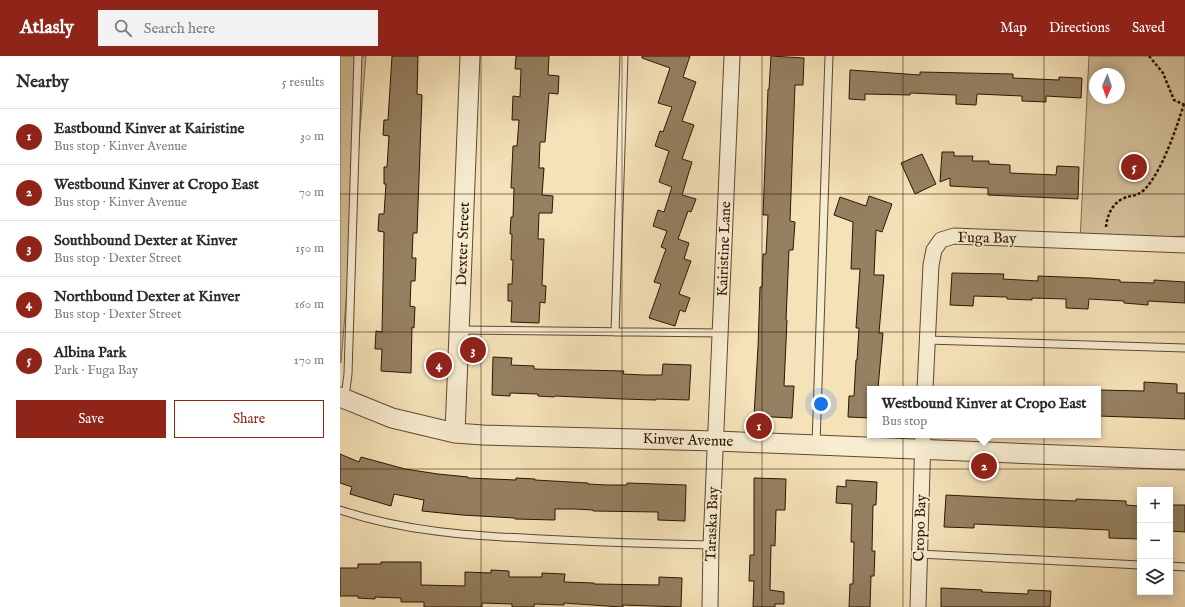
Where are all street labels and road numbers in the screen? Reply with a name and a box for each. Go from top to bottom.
street label: Kairistine Lane [713,201,735,297]
street label: Dexter Street [452,202,474,286]
street label: Fuga Bay [957,228,1017,248]
street label: Kinver Avenue [642,429,734,451]
street label: Taraska Bay [701,486,723,562]
street label: Cropo Bay [909,493,931,562]

